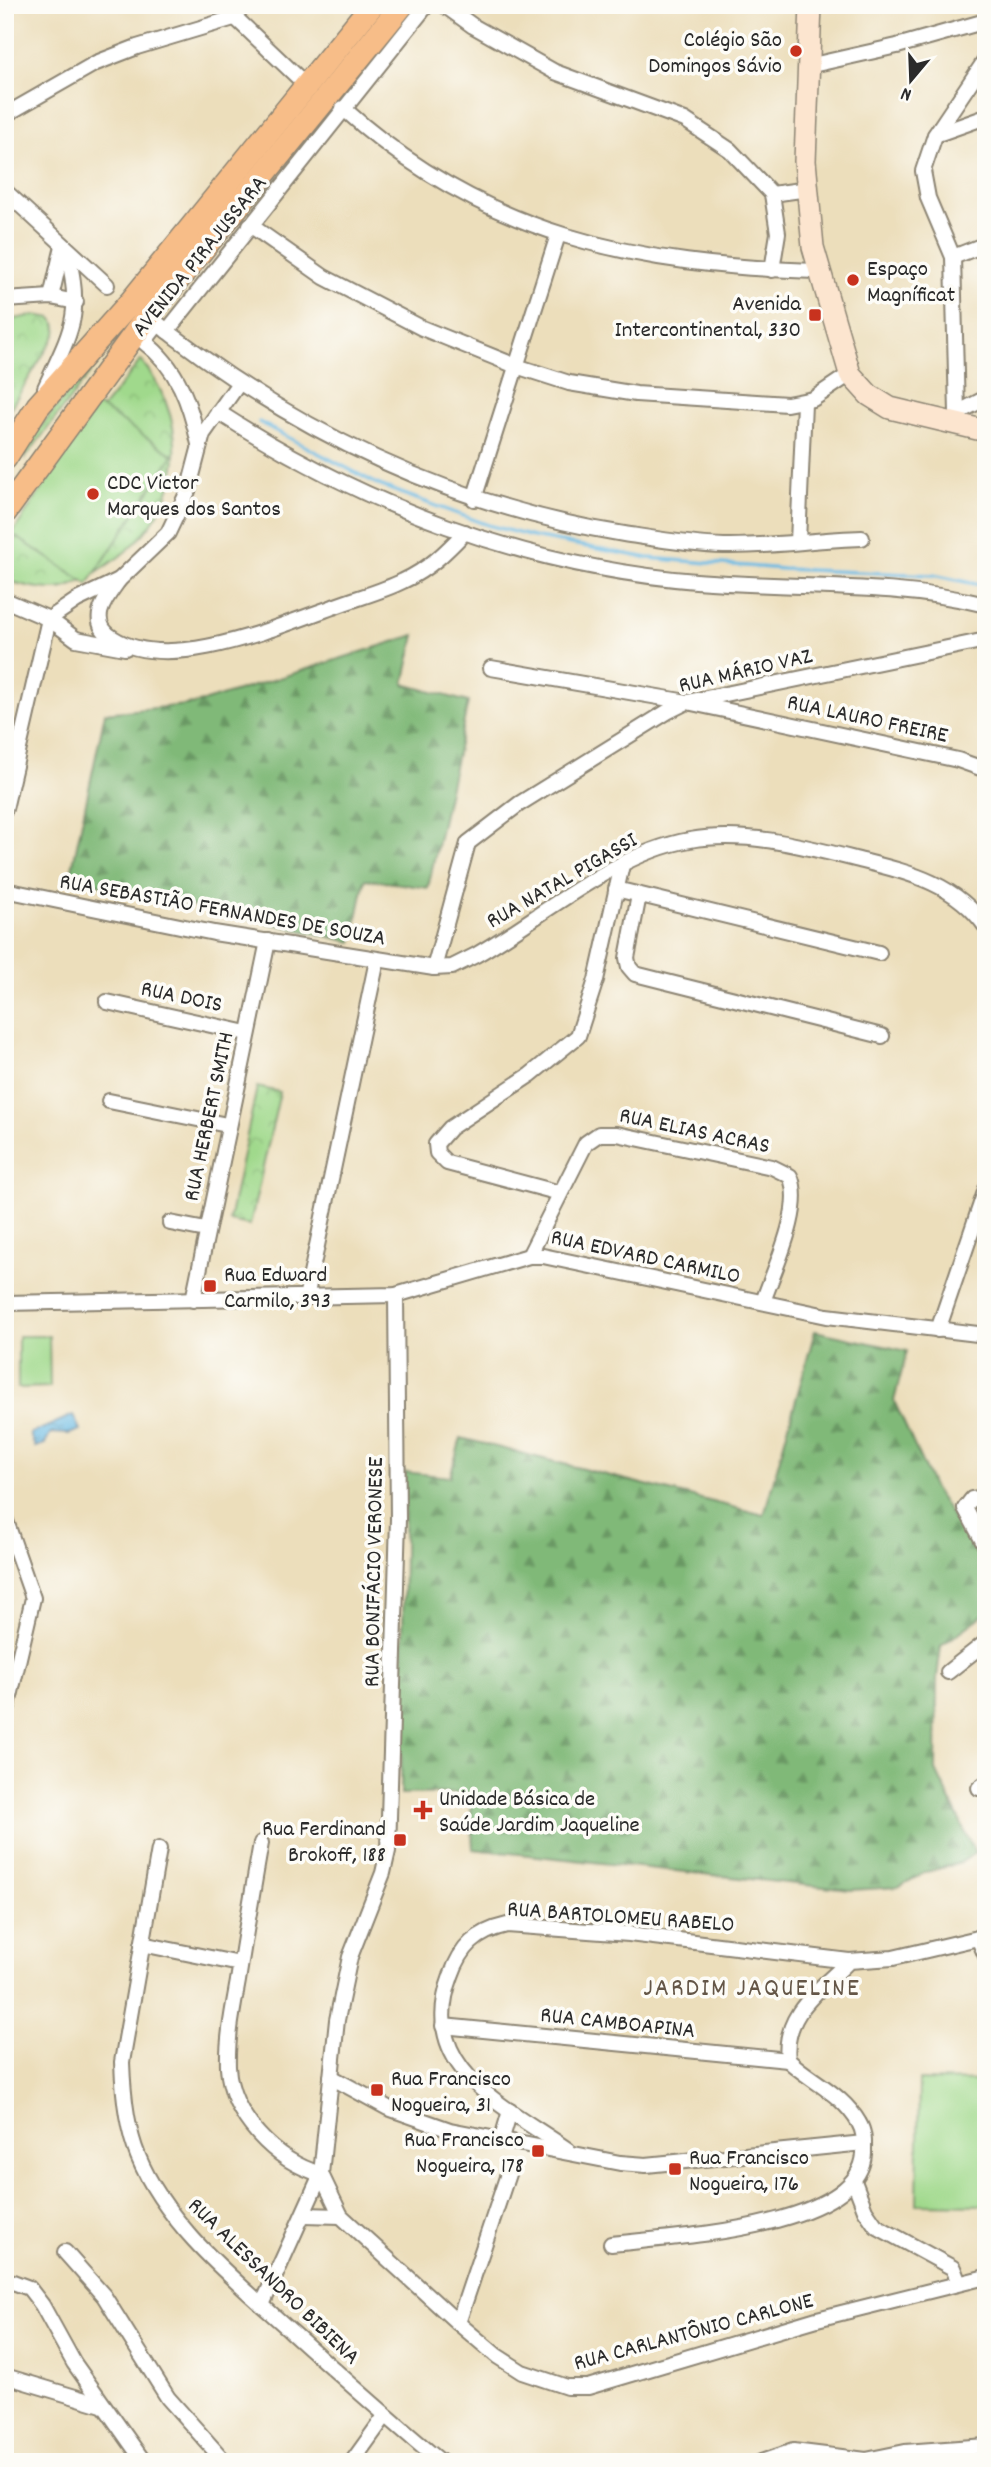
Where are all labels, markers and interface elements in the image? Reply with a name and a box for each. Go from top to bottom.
place label: Colégio São Domingos Sávio [648,25,782,84]
marker: Colégio São Domingos Sávio [788,43,804,59]
north arrow [876,46,946,116]
text: N [898,78,915,107]
street label: AVENIDA PIRAJUSSARA [125,169,276,345]
place label: Espaço Magníficat [867,254,955,313]
marker: Espaço Magníficat [845,272,861,288]
place label: Avenida Intercontinental, 330 [615,289,802,348]
marker: Avenida Intercontinental, 330 [807,307,823,323]
place label: CDC Victor Marques dos Santos [107,468,281,527]
marker: CDC Victor Marques dos Santos [85,486,101,502]
street label: RUA MÁRIO VAZ [676,641,817,704]
street label: RUA LAURO FREIRE [784,687,951,754]
street label: RUA NATAL PIGASSI [481,825,644,939]
street label: RUA SEBASTIÃO FERNANDES DE SOUZA [57,866,388,956]
street label: RUA DOIS [138,974,225,1023]
street label: RUA HERBERT SMITH [176,1029,244,1204]
street label: RUA ELIAS ACRAS [616,1100,772,1164]
street label: RUA EDVARD CARMILO [548,1222,743,1295]
place label: Rua Edward Carmilo, 393 [224,1260,331,1319]
marker: Rua Edward Carmilo, 393 [202,1278,218,1294]
street label: RUA BONIFÁCIO VERONESE [357,1456,394,1687]
place label: Unidade Básica de Saúde Jardim Jaqueline [439,1784,640,1843]
marker: Unidade Básica de Saúde Jardim Jaqueline [413,1800,433,1820]
place label: Rua Ferdinand Brokoff, 188 [262,1814,386,1873]
marker: Rua Ferdinand Brokoff, 188 [392,1832,408,1848]
street label: RUA BARTOLOMEU RABELO [506,1894,736,1943]
district label: JARDIM JAQUELINE [643,1971,861,2008]
street label: RUA CAMBOAPINA [538,2000,697,2049]
place label: Rua Francisco Nogueira, 31 [391,2064,511,2123]
marker: Rua Francisco Nogueira, 31 [369,2082,385,2098]
place label: Rua Francisco Nogueira, 178 [404,2125,524,2184]
marker: Rua Francisco Nogueira, 178 [530,2143,546,2159]
place label: Rua Francisco Nogueira, 176 [689,2143,809,2202]
marker: Rua Francisco Nogueira, 176 [667,2161,683,2177]
street label: RUA ALESSANDRO BIBIENA [179,2191,366,2374]
street label: RUA CARLANTÔNIO CARLONE [570,2285,818,2381]

